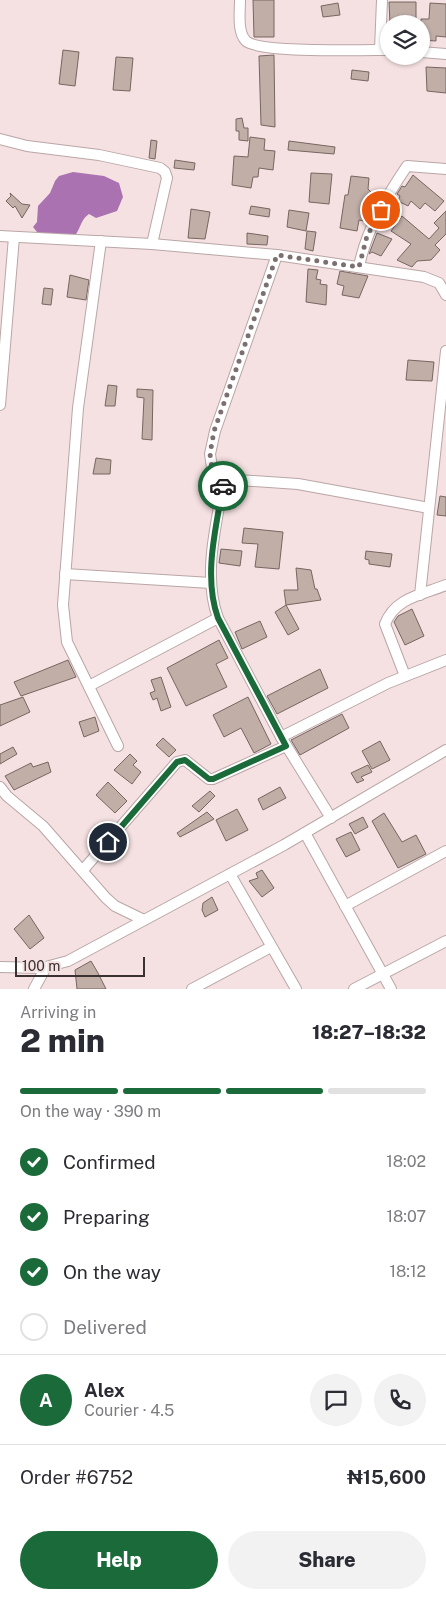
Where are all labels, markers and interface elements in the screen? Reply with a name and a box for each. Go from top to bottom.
map controls [380,15,430,65]
button: layers [380,15,430,65]
pin [360,189,402,231]
icon: bag [367,196,395,224]
courier [198,461,248,511]
icon: car [209,472,237,500]
pin [87,821,129,863]
icon: home [94,828,122,856]
scale bar [15,954,145,977]
text: 100 m [22,958,60,974]
text: Arriving in [20,1003,96,1022]
text: 18:27–18:32 [312,1021,426,1043]
text: 2 min [20,1022,105,1059]
text: On the way · 390 m [20,1102,161,1121]
icon: check [20,1148,48,1176]
text: Confirmed [63,1151,156,1173]
text: 18:02 [386,1152,426,1171]
icon: check [20,1203,48,1231]
text: Preparing [63,1206,150,1228]
text: 18:07 [386,1207,426,1226]
icon: check [20,1258,48,1286]
text: On the way [63,1261,161,1283]
text: 18:12 [389,1262,426,1281]
text: Delivered [63,1316,147,1338]
button: chat [310,1374,362,1426]
button: phone [374,1374,426,1426]
text: Alex [84,1379,125,1401]
text: A [39,1389,53,1411]
text: Courier · 4.5 [84,1401,174,1420]
text: Order #6752 [20,1466,133,1488]
text: ₦15,600 [347,1466,426,1488]
button: Help [20,1531,218,1589]
button: Share [228,1531,426,1589]

